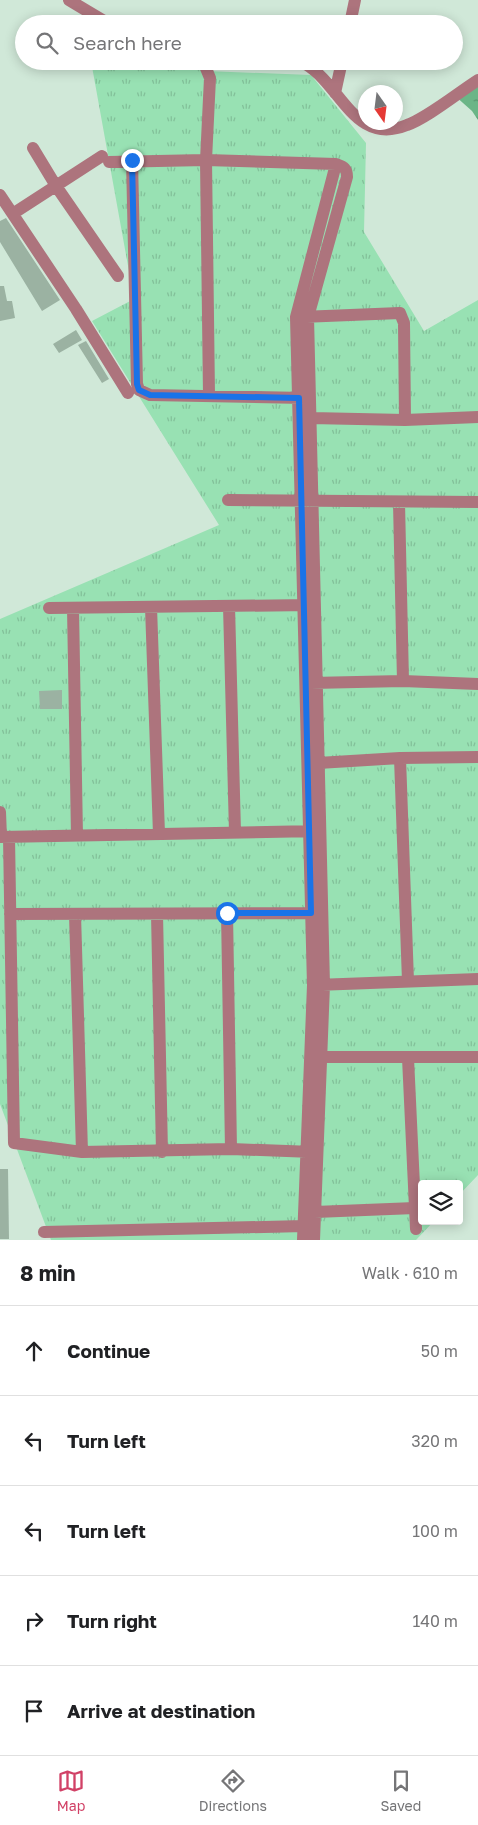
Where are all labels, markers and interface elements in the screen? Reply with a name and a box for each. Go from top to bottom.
search box [15,15,463,70]
icon: search [33,29,61,57]
text: Search here [73,31,182,54]
north arrow [358,85,403,130]
route end [121,149,144,172]
route start [216,902,239,925]
map controls [418,1180,463,1225]
button: layers [418,1180,463,1225]
text: 8 min [20,1260,76,1286]
text: Walk · 610 m [362,1263,458,1283]
icon: ahead [20,1337,48,1365]
text: Continue [67,1339,150,1362]
text: 50 m [421,1341,458,1361]
icon: left [20,1427,48,1455]
text: Turn left [67,1429,146,1452]
text: 320 m [411,1431,458,1451]
icon: left [20,1517,48,1545]
text: Turn left [67,1519,146,1542]
text: 100 m [412,1521,458,1541]
icon: right [20,1607,48,1635]
text: Turn right [67,1609,157,1632]
text: 140 m [412,1611,458,1631]
icon: arrive [20,1697,48,1725]
text: Arrive at destination [67,1699,255,1722]
tab: Map [57,1767,85,1814]
tab: Directions [199,1767,267,1814]
tab: Saved [380,1767,421,1814]

